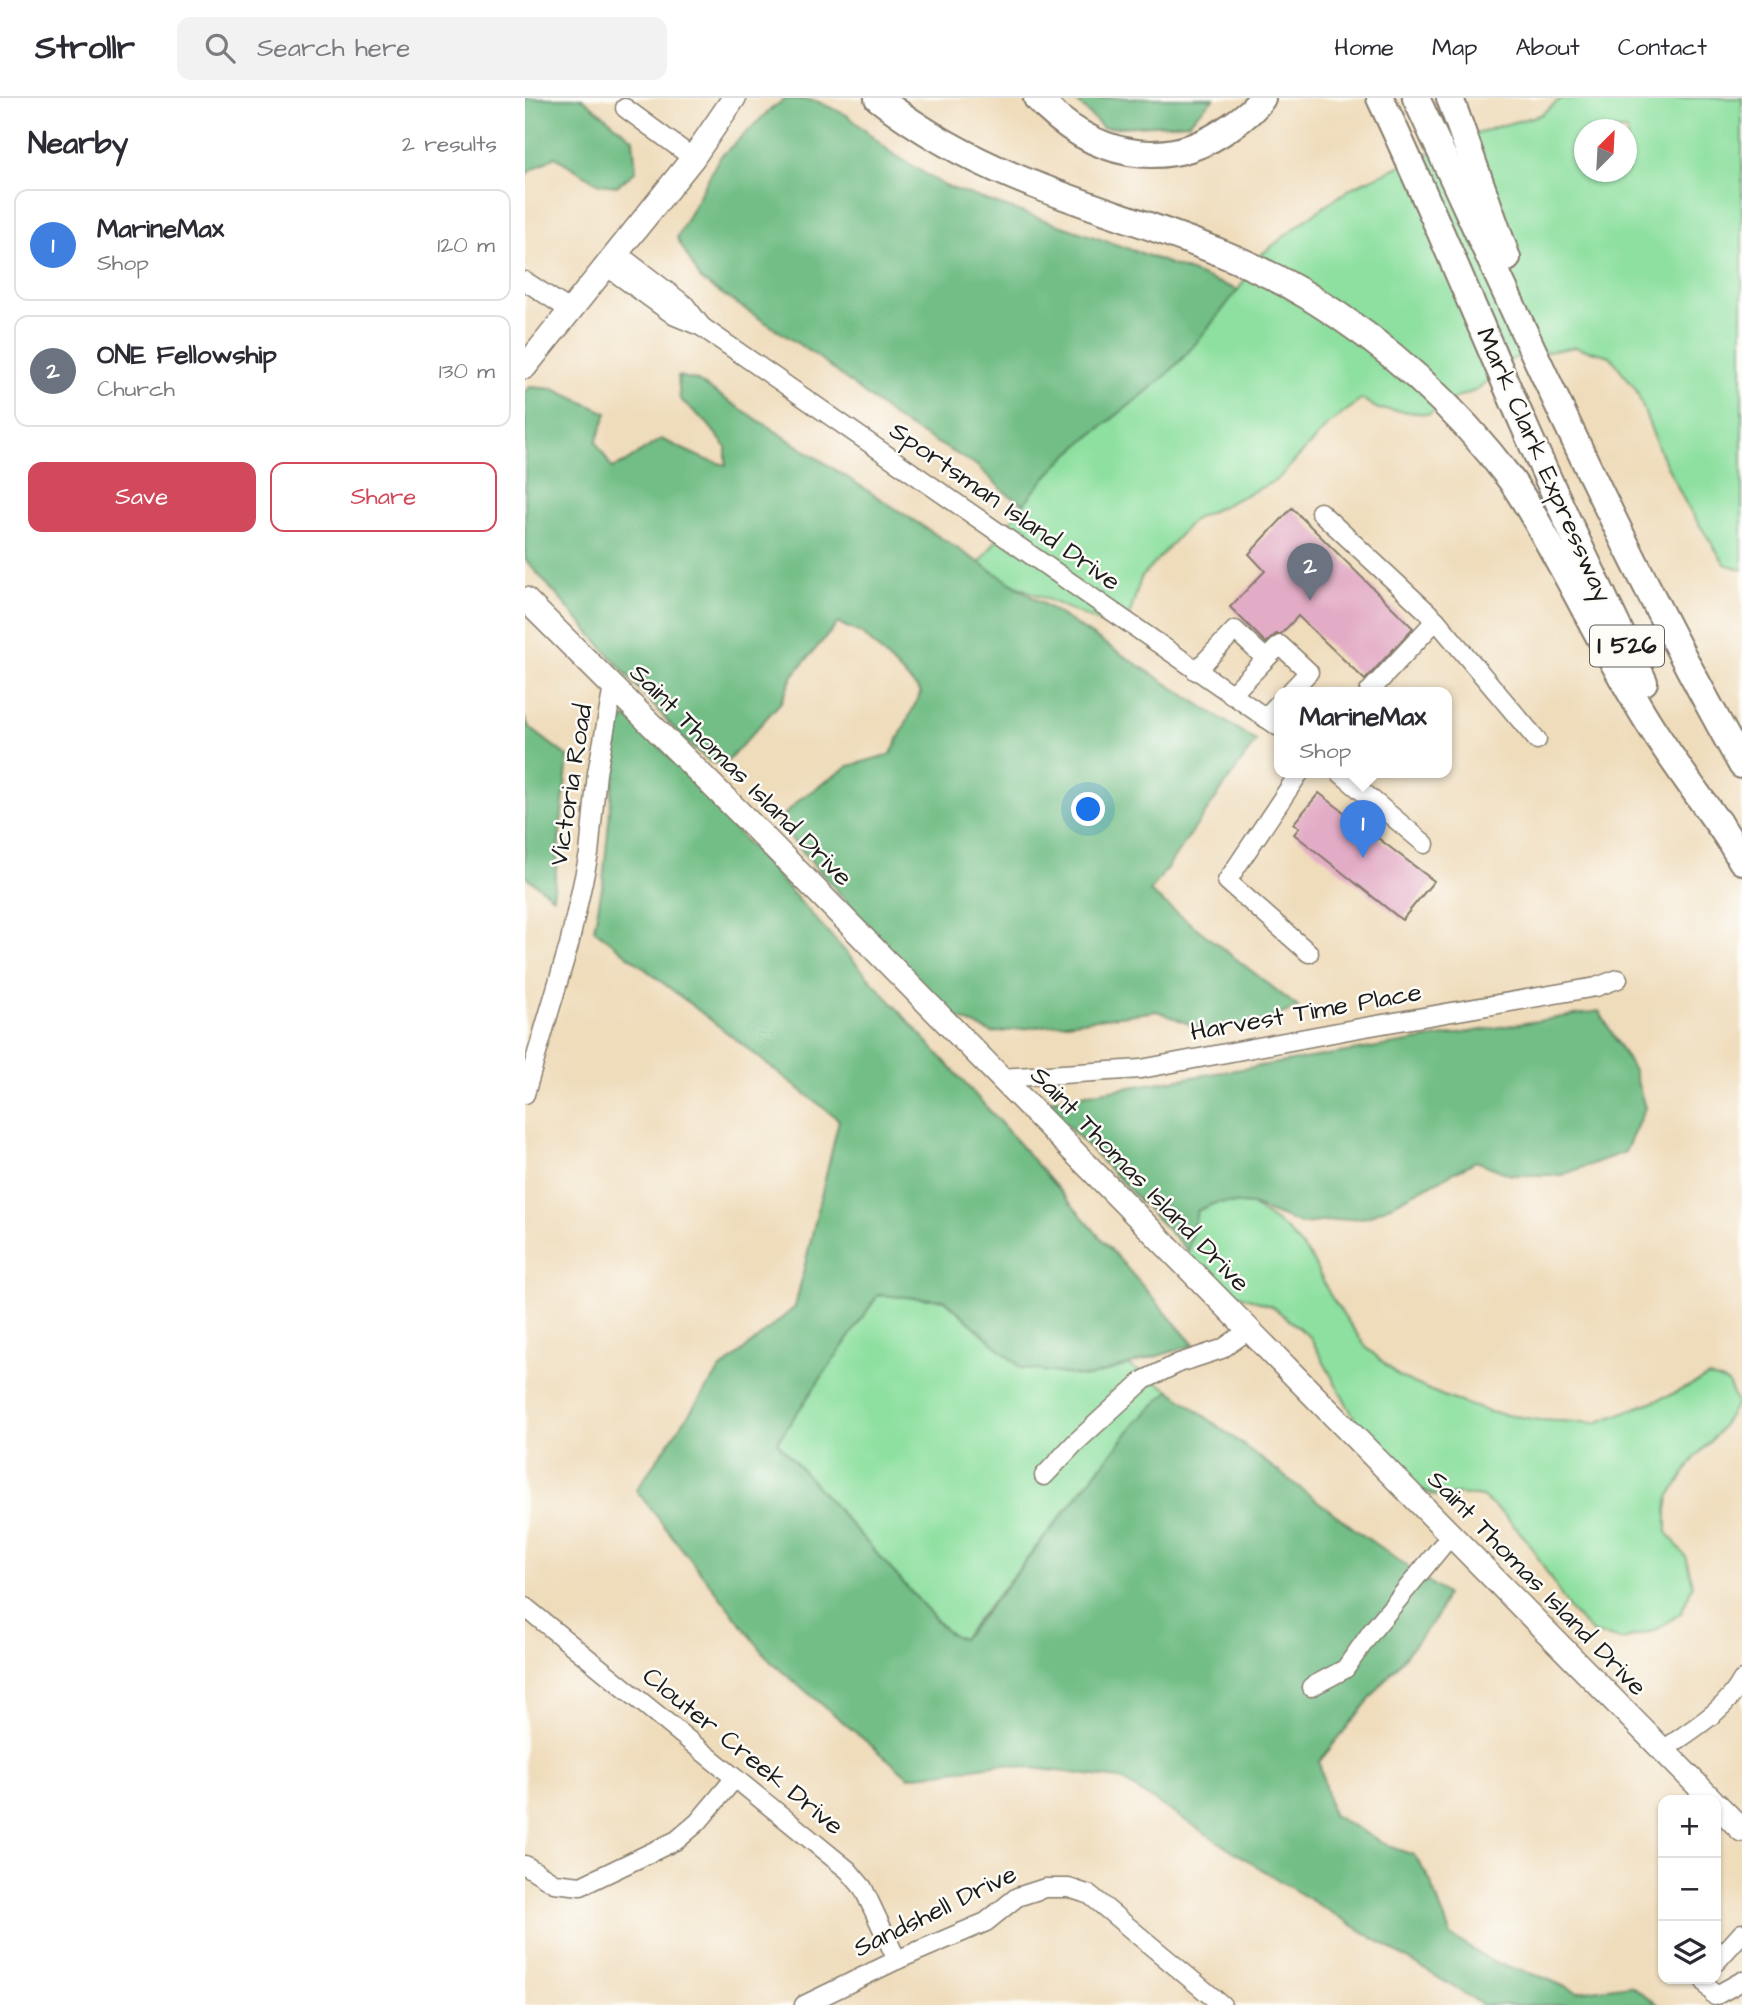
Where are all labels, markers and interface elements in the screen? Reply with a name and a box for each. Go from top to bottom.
search box [177,17,667,80]
text: Strollr [35,25,135,71]
icon: search [201,29,239,67]
text: Search here [257,30,410,66]
text: Home [1334,31,1394,65]
text: Map [1432,31,1477,65]
text: About [1515,31,1580,65]
text: Contact [1618,31,1707,65]
north arrow [1574,119,1637,182]
text: Nearby [28,123,128,165]
text: 2 results [402,128,497,160]
text: MarineMax [97,211,224,247]
text: 1 [52,229,54,261]
text: 120 m [437,229,495,261]
text: Shop [97,247,149,279]
street label: Mark Clark Expressway [1465,322,1621,609]
text: ONE Fellowship [97,337,277,373]
text: 2 [46,355,60,387]
text: 130 m [439,355,495,387]
text: Church [97,373,175,405]
street label: Sportsman Island Drive [882,413,1128,599]
button: Save [28,462,256,532]
button: Share [270,462,497,532]
pin: 2 [1287,543,1333,601]
road number: I 526 [1590,626,1664,666]
street label: Saint Thomas Island Drive [621,655,861,895]
popup [1274,687,1452,778]
text: MarineMax [1299,699,1427,735]
street label: Victoria Road [540,701,602,869]
text: Shop [1299,735,1351,767]
your location [1071,792,1105,826]
pin: 1 [1340,800,1386,858]
street label: Harvest Time Place [1188,974,1424,1050]
street label: Saint Thomas Island Drive [1022,1058,1258,1300]
street label: Saint Thomas Island Drive [1419,1462,1655,1704]
street label: Clouter Creek Drive [635,1658,851,1844]
map controls [1658,1795,1721,1984]
button: + [1658,1795,1721,1858]
street label: Sandshell Drive [847,1856,1023,1966]
button: − [1658,1858,1721,1921]
button: layers [1658,1921,1721,1984]

